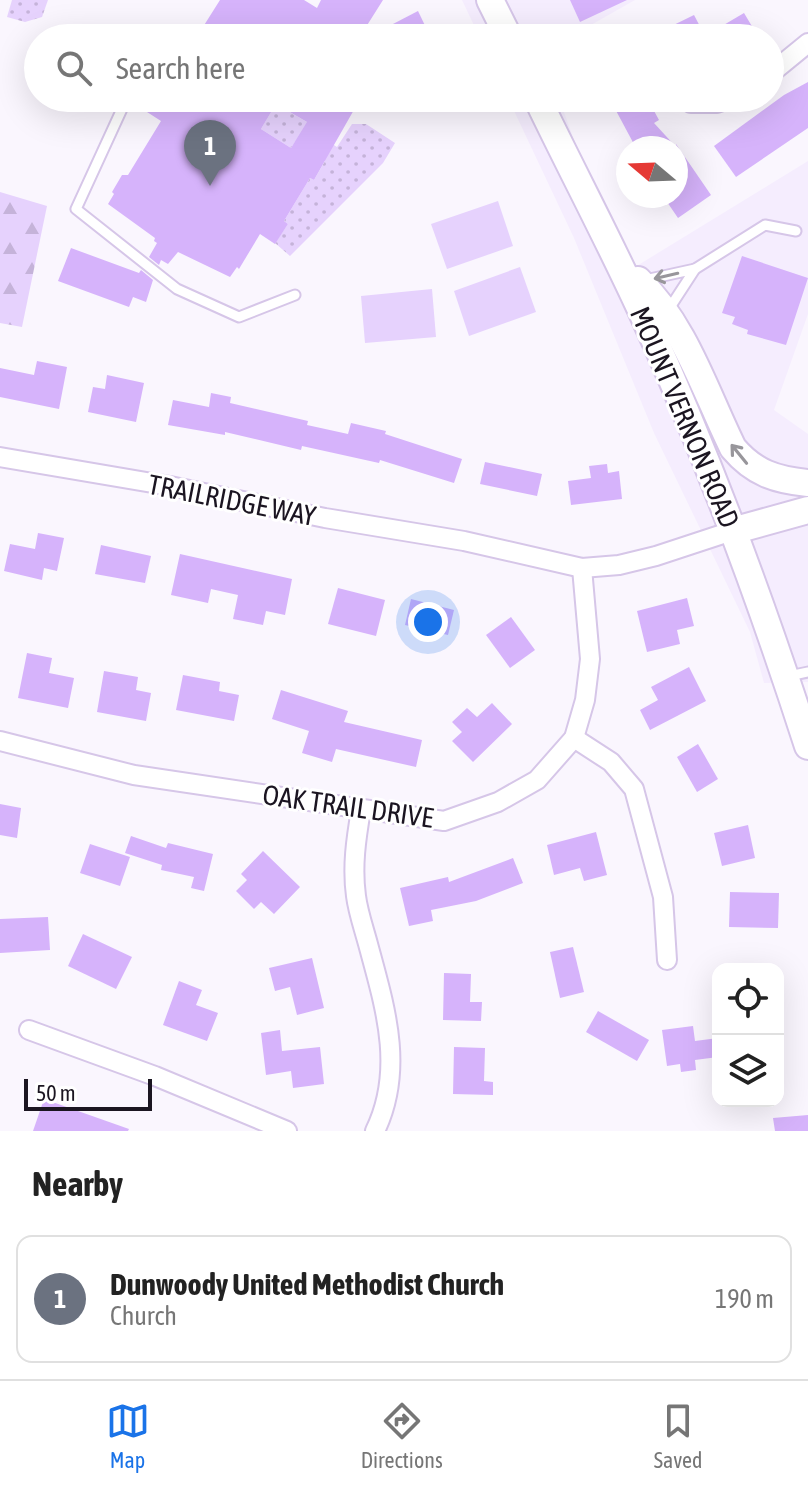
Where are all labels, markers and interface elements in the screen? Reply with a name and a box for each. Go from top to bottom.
search box [24,24,784,112]
icon: search [52,46,96,90]
text: Search here [116,51,245,85]
pin: 1 [184,120,236,186]
north arrow [616,136,688,208]
one-way arrow [654,269,680,284]
street label: MOUNT VERNON ROAD [624,302,746,532]
one-way arrow [731,443,749,464]
street label: TRAILRIDGE WAY [146,468,319,532]
your location [408,602,448,642]
street label: OAK TRAIL DRIVE [261,778,435,834]
map controls [712,963,784,1107]
button: locate [712,963,784,1035]
button: layers [712,1035,784,1107]
scale bar [24,1075,152,1111]
text: 50 m [36,1080,76,1106]
text: Nearby [32,1164,123,1203]
text: Dunwoody United Methodist Church [110,1267,504,1301]
text: 1 [54,1284,66,1314]
text: 190 m [715,1284,774,1314]
text: Church [110,1301,177,1331]
tab: Map [106,1399,150,1473]
tab: Directions [361,1399,443,1473]
tab: Saved [654,1399,702,1473]

